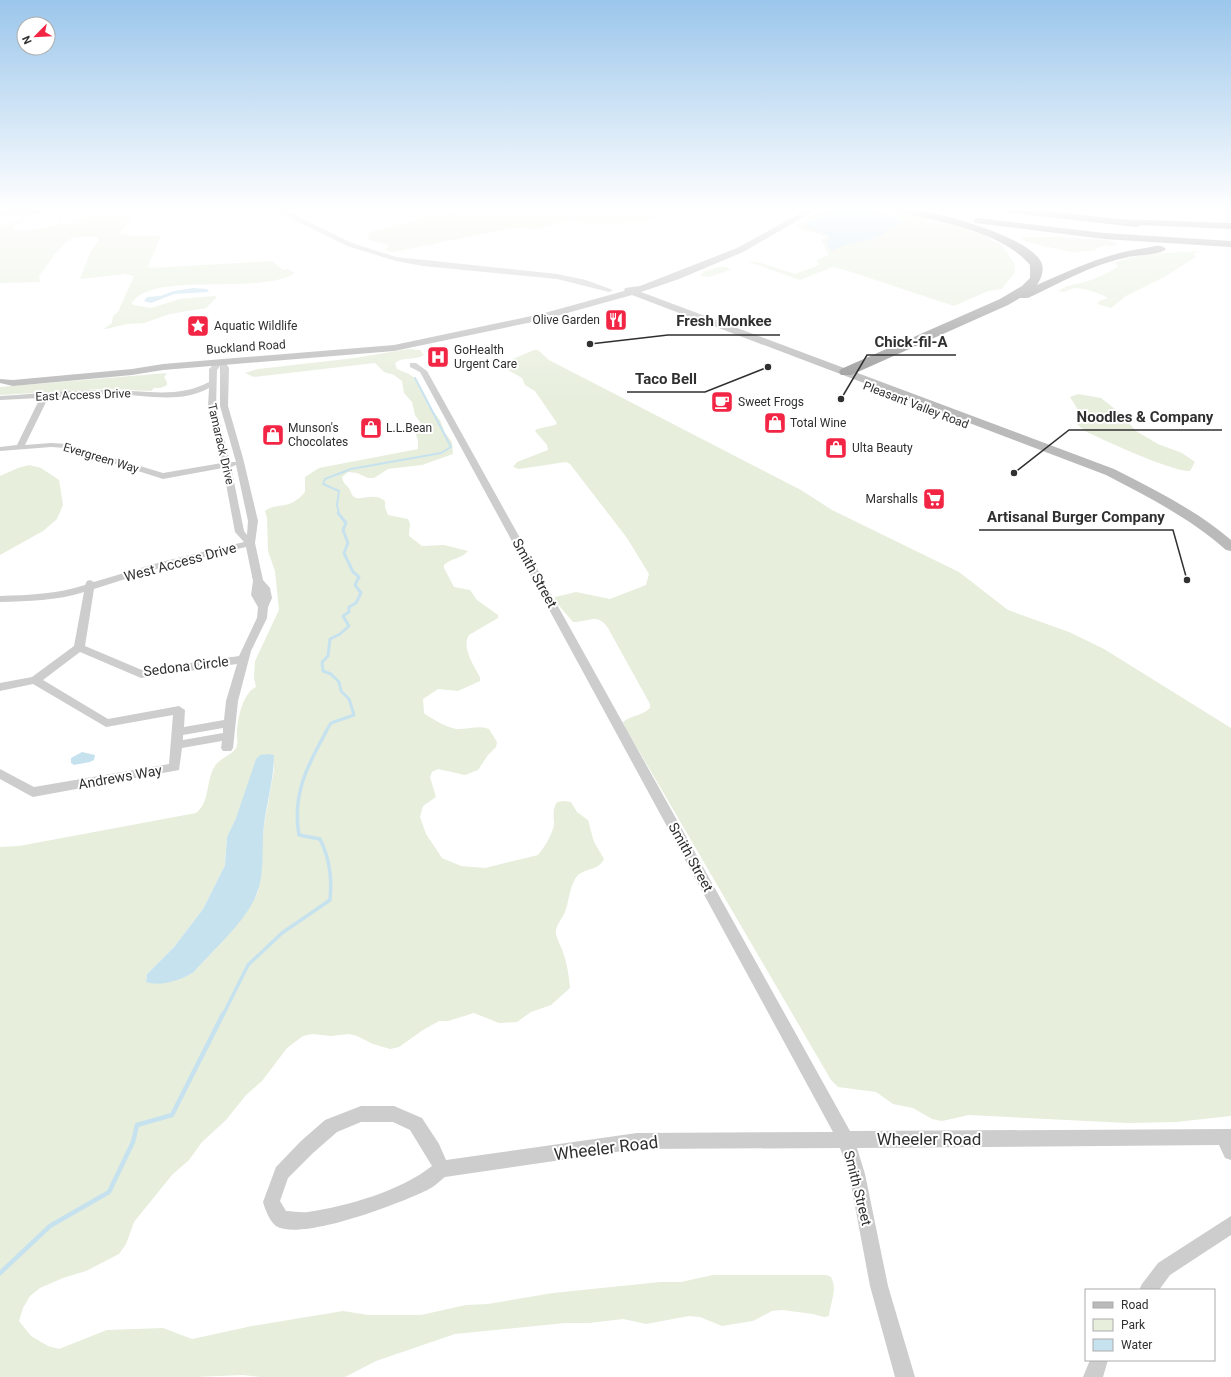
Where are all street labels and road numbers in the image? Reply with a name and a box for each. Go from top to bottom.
street label: Buckland Road [206,337,286,357]
street label: Pleasant Valley Road [861,378,971,432]
street label: East Access Drive [35,386,131,404]
street label: Tamarack Drive [205,402,237,486]
street label: Evergreen Way [62,440,141,476]
street label: Smith Street [509,536,561,611]
street label: West Access Drive [122,539,238,585]
street label: Sedona Circle [142,653,230,679]
street label: Andrews Way [77,762,163,792]
street label: Smith Street [665,820,717,895]
street label: Wheeler Road [877,1129,981,1149]
street label: Wheeler Road [553,1132,659,1164]
street label: Smith Street [841,1149,875,1228]

